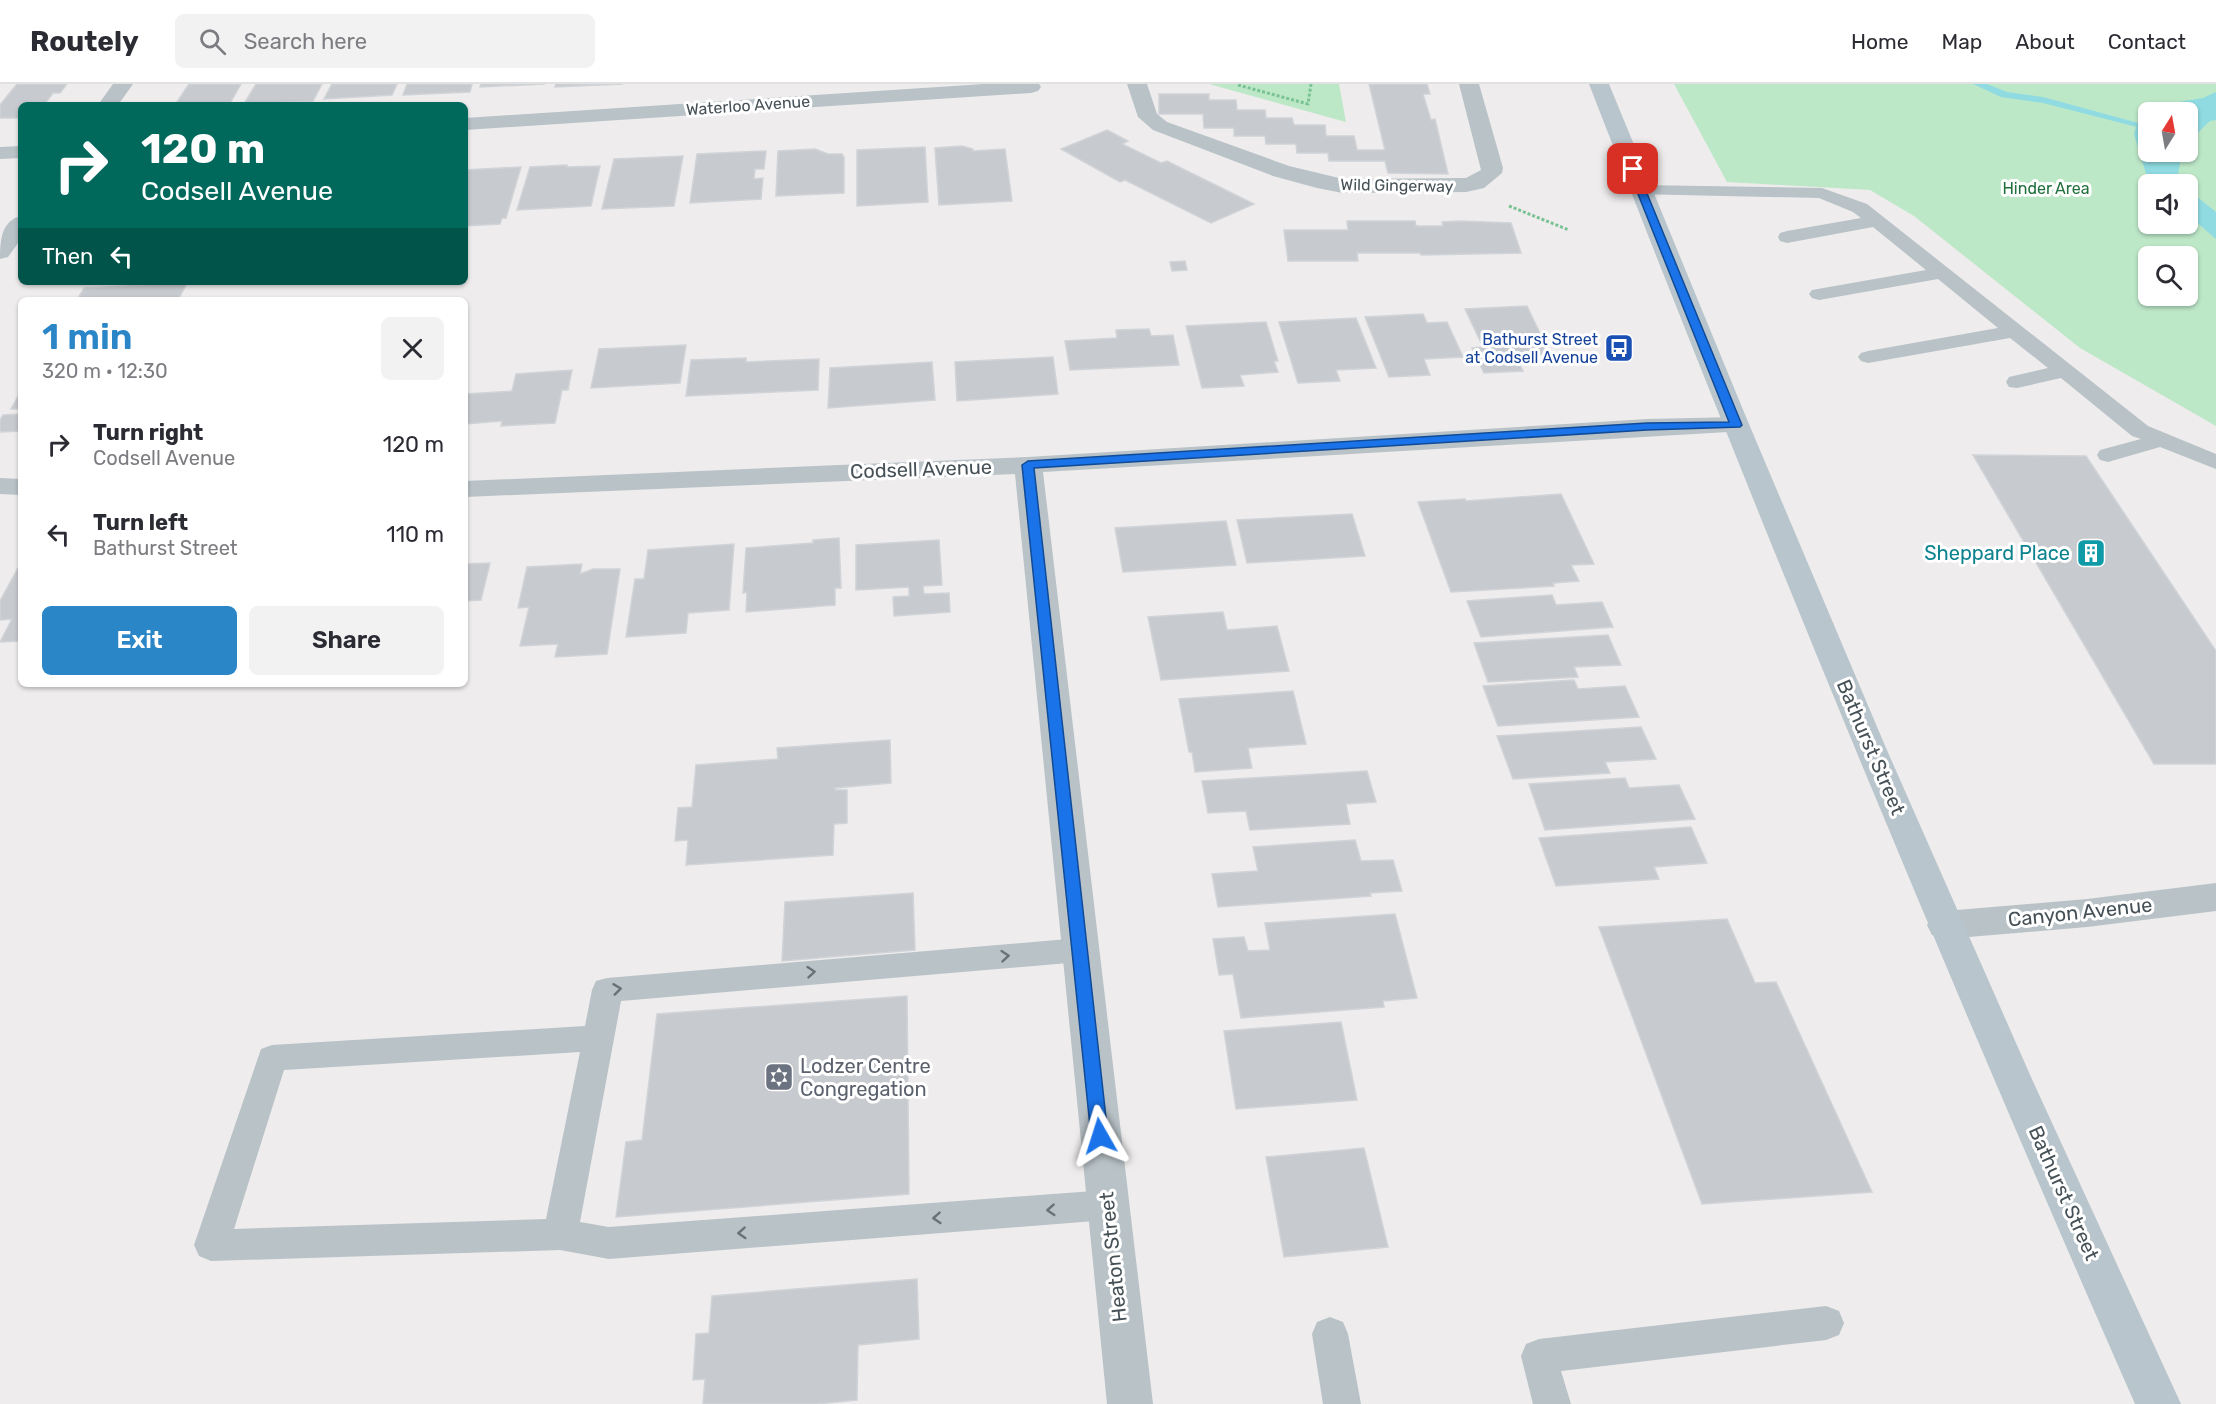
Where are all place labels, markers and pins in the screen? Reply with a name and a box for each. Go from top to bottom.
pin [1607,143,1658,194]
place label: Bathurst Street at Codsell Avenue [1465,330,1598,367]
bus stop icon: Bathurst Street at Codsell Avenue [1603,332,1635,364]
building icon: Sheppard Place [2075,537,2107,569]
place label: Sheppard Place [1924,541,2070,565]
place label: Lodzer Centre Congregation [800,1054,931,1101]
synagogue icon: Lodzer Centre Congregation [763,1061,795,1093]

